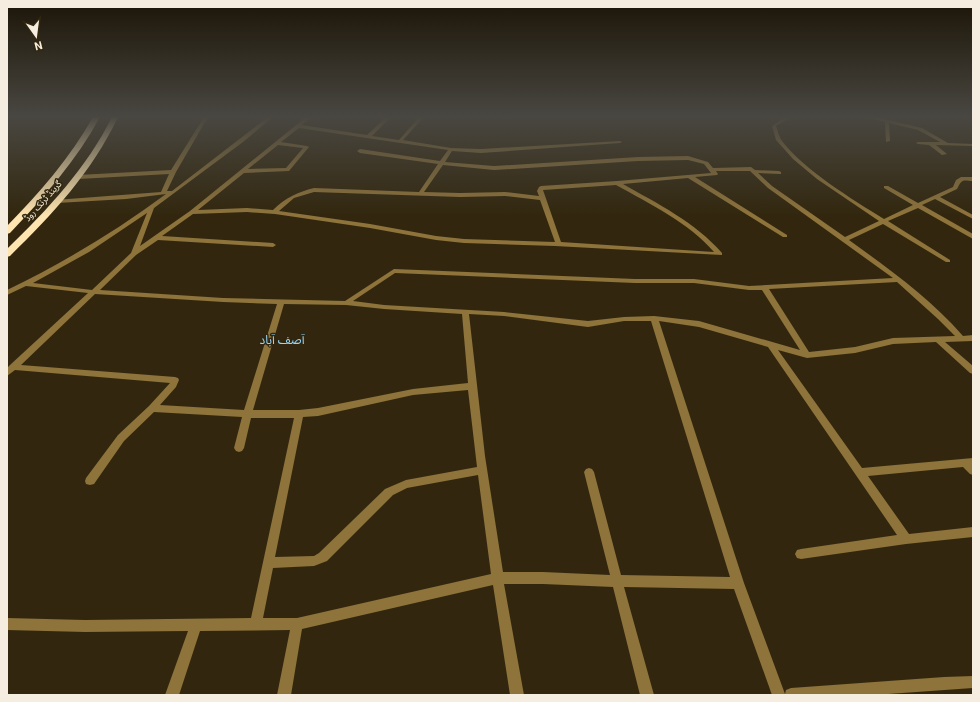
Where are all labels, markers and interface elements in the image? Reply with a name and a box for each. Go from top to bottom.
north arrow [16,16,56,56]
text: N [33,38,44,53]
street label: گرینڈ ٹرنک روڈ [22,178,65,224]
district label: آصف آباد [259,333,305,347]

